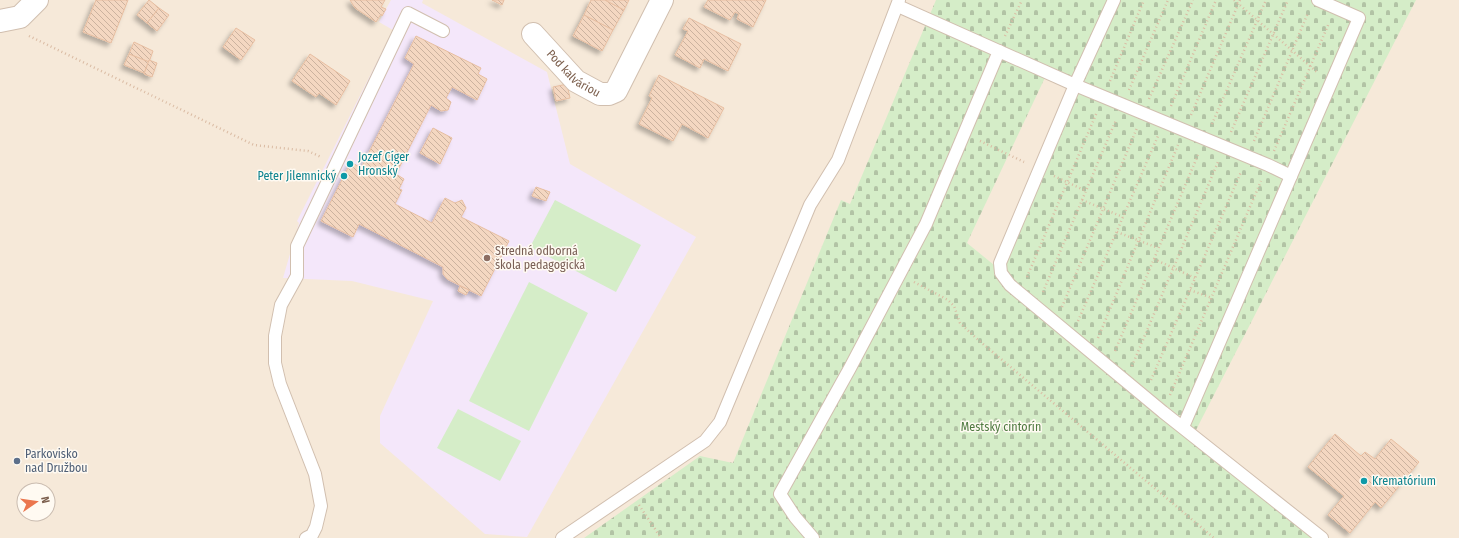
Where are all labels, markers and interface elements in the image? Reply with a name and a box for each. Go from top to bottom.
street label: Pod kalváriou [544,47,603,100]
place label: Jozef Cíger Hronský [358,150,410,178]
marker: Jozef Cíger Hronský [345,159,355,169]
place label: Peter Jilemnický [257,169,337,183]
marker: Peter Jilemnický [339,171,349,181]
place label: Stredná odborná škola pedagogická [495,244,585,272]
marker: Stredná odborná škola pedagogická [482,253,492,263]
park label: Mestský cintorín [961,420,1041,434]
place label: Parkovisko nad Družbou [25,447,88,475]
marker: Parkovisko nad Družbou [12,456,22,466]
place label: Krematórium [1372,474,1436,488]
marker: Krematórium [1359,476,1369,486]
north arrow [16,482,56,522]
text: N [38,495,52,505]

